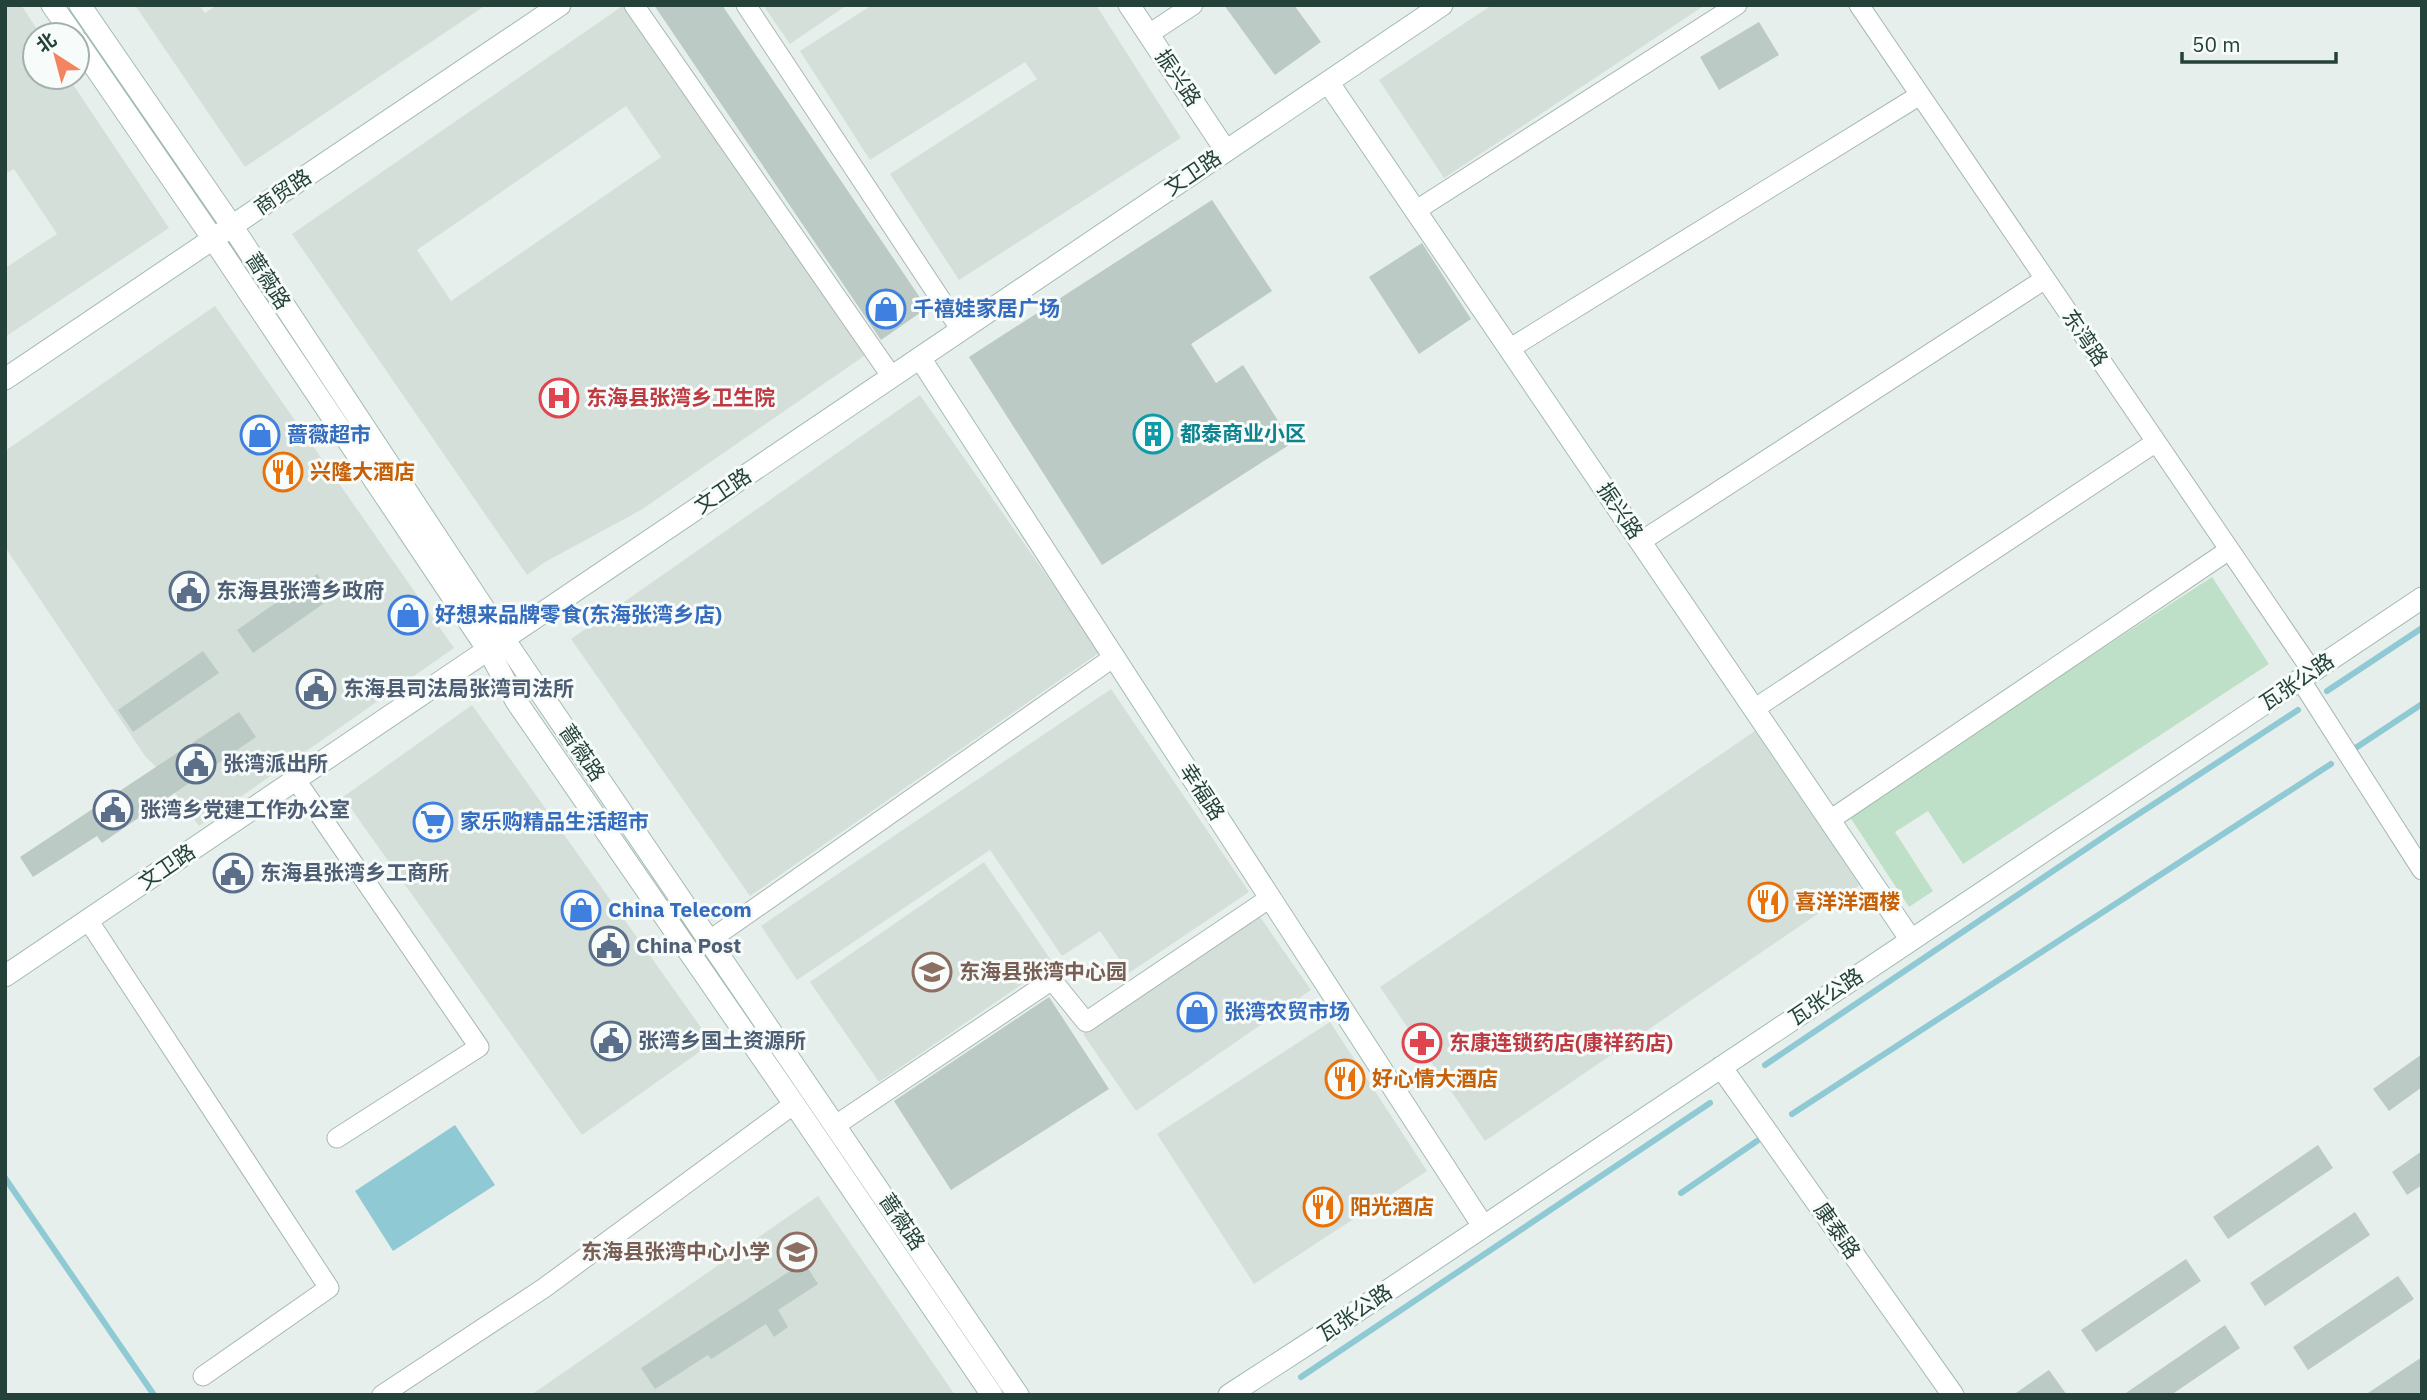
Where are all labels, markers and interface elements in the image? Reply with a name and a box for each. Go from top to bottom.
north arrow [21,21,91,91]
scale bar [2182,21,2336,65]
text: 北 [31,27,61,58]
text: 50 m [2192,30,2241,58]
street label: 振兴路 [1150,43,1208,111]
street label: 文卫路 [1158,143,1226,201]
street label: 商贸路 [248,162,316,220]
street label: 蔷薇路 [240,246,298,314]
shop icon: 千禧娃家居广场 [865,288,907,330]
place label: 千禧娃家居广场 [913,294,1060,322]
street label: 东湾路 [2057,303,2115,371]
hospital icon: 东海县张湾乡卫生院 [538,377,580,419]
place label: 东海县张湾乡卫生院 [586,383,775,411]
building icon: 都泰商业小区 [1132,413,1174,455]
shop icon: 蔷薇超市 [239,414,281,456]
place label: 都泰商业小区 [1180,419,1306,447]
place label: 蔷薇超市 [287,420,371,448]
restaurant icon: 兴隆大酒店 [262,451,304,493]
place label: 兴隆大酒店 [310,457,415,485]
street label: 文卫路 [688,461,756,519]
street label: 振兴路 [1592,476,1650,544]
public building icon: 东海县张湾乡政府 [168,570,210,612]
place label: 东海县张湾乡政府 [216,576,384,604]
shop icon: 好想来品牌零食(东海张湾乡店) [387,594,429,636]
place label: 好想来品牌零食(东海张湾乡店) [435,600,722,628]
street label: 瓦张公路 [2254,646,2339,716]
public building icon: 东海县司法局张湾司法所 [295,668,337,710]
place label: 东海县司法局张湾司法所 [343,674,574,702]
street label: 蔷薇路 [554,718,612,786]
public building icon: 张湾派出所 [175,743,217,785]
place label: 张湾派出所 [223,749,328,777]
street label: 幸福路 [1174,757,1232,825]
public building icon: 张湾乡党建工作办公室 [92,789,134,831]
place label: 张湾乡党建工作办公室 [140,795,350,823]
supermarket icon: 家乐购精品生活超市 [412,801,454,843]
place label: 家乐购精品生活超市 [460,807,649,835]
street label: 文卫路 [132,837,200,895]
public building icon: 东海县张湾乡工商所 [212,852,254,894]
place label: 东海县张湾乡工商所 [260,858,449,886]
restaurant icon: 喜洋洋酒楼 [1747,881,1789,923]
place label: 喜洋洋酒楼 [1795,887,1900,915]
shop icon: China Telecom [560,889,602,931]
place label: China Telecom [608,895,752,923]
public building icon: China Post [588,925,630,967]
place label: China Post [636,931,741,959]
school or university icon: 东海县张湾中心园 [911,951,953,993]
place label: 东海县张湾中心园 [959,957,1127,985]
street label: 瓦张公路 [1783,961,1868,1031]
shop icon: 张湾农贸市场 [1176,991,1218,1033]
place label: 张湾农贸市场 [1224,997,1350,1025]
public building icon: 张湾乡国土资源所 [590,1020,632,1062]
pharmacy icon: 东康连锁药店(康祥药店) [1401,1022,1443,1064]
place label: 张湾乡国土资源所 [638,1026,806,1054]
place label: 东康连锁药店(康祥药店) [1449,1028,1673,1056]
restaurant icon: 好心情大酒店 [1324,1058,1366,1100]
place label: 好心情大酒店 [1372,1064,1498,1092]
restaurant icon: 阳光酒店 [1302,1186,1344,1228]
street label: 蔷薇路 [874,1187,932,1255]
place label: 阳光酒店 [1350,1192,1434,1220]
street label: 康泰路 [1808,1197,1867,1264]
school or university icon: 东海县张湾中心小学 [776,1231,818,1273]
place label: 东海县张湾中心小学 [581,1237,770,1265]
street label: 瓦张公路 [1312,1277,1397,1347]

